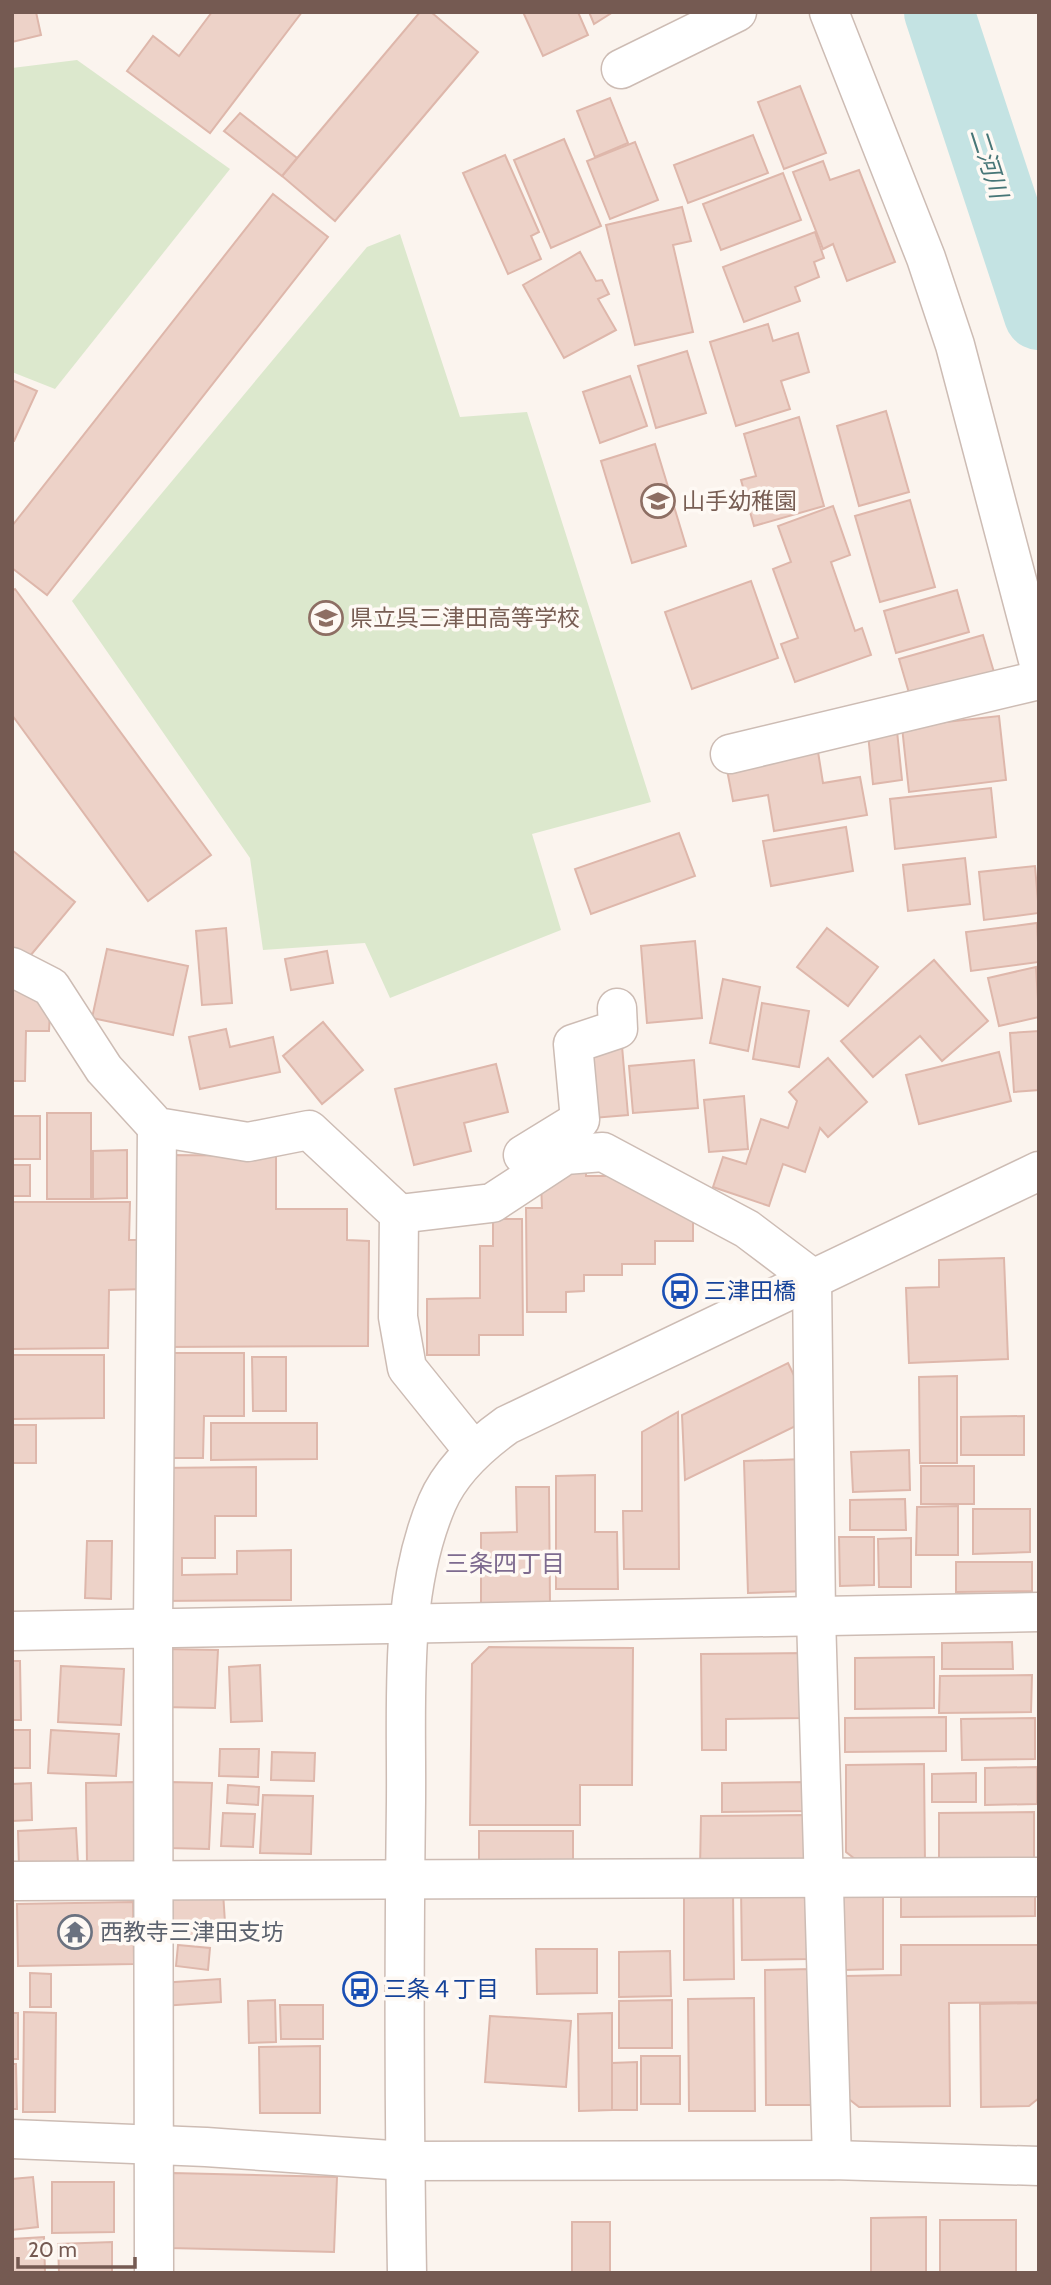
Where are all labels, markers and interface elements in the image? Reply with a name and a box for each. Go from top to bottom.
water label: 二河川 [964,124,1015,205]
school or university icon: 山手幼稚園 [639,482,677,520]
place label: 山手幼稚園 [682,487,797,515]
school or university icon: 県立呉三津田高等学校 [307,599,345,637]
place label: 県立呉三津田高等学校 [350,604,580,632]
bus stop icon: 三津田橋 [661,1272,699,1310]
place label: 三津田橋 [704,1277,796,1305]
district label: 三条四丁目 [445,1549,565,1578]
temple icon: 西教寺三津田支坊 [56,1913,94,1951]
place label: 西教寺三津田支坊 [100,1918,284,1946]
bus stop icon: 三条４丁目 [341,1970,379,2008]
place label: 三条４丁目 [384,1975,499,2003]
scale bar [18,2226,135,2270]
text: 20 m [28,2237,77,2262]

